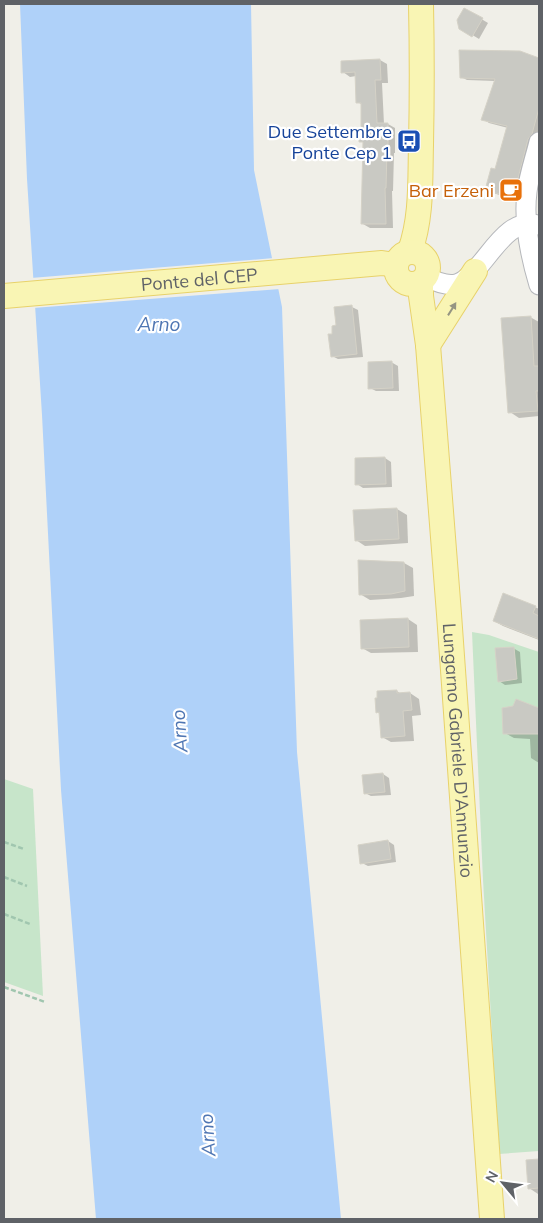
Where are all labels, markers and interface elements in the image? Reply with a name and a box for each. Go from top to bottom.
place label: Due Settembre Ponte Cep 1 [268,120,392,164]
bus stop icon: Due Settembre Ponte Cep 1 [396,128,422,154]
cafe icon: Bar Erzeni [498,177,524,203]
place label: Bar Erzeni [409,179,494,202]
street label: Ponte del CEP [140,262,259,296]
one-way arrow [447,302,456,315]
water label: Arno [137,312,181,336]
street label: Lungarno Gabriele D'Annunzio [438,622,479,878]
water label: Arno [166,709,193,754]
water label: Arno [194,1113,221,1158]
north arrow [478,1158,528,1208]
text: N [481,1168,502,1186]

